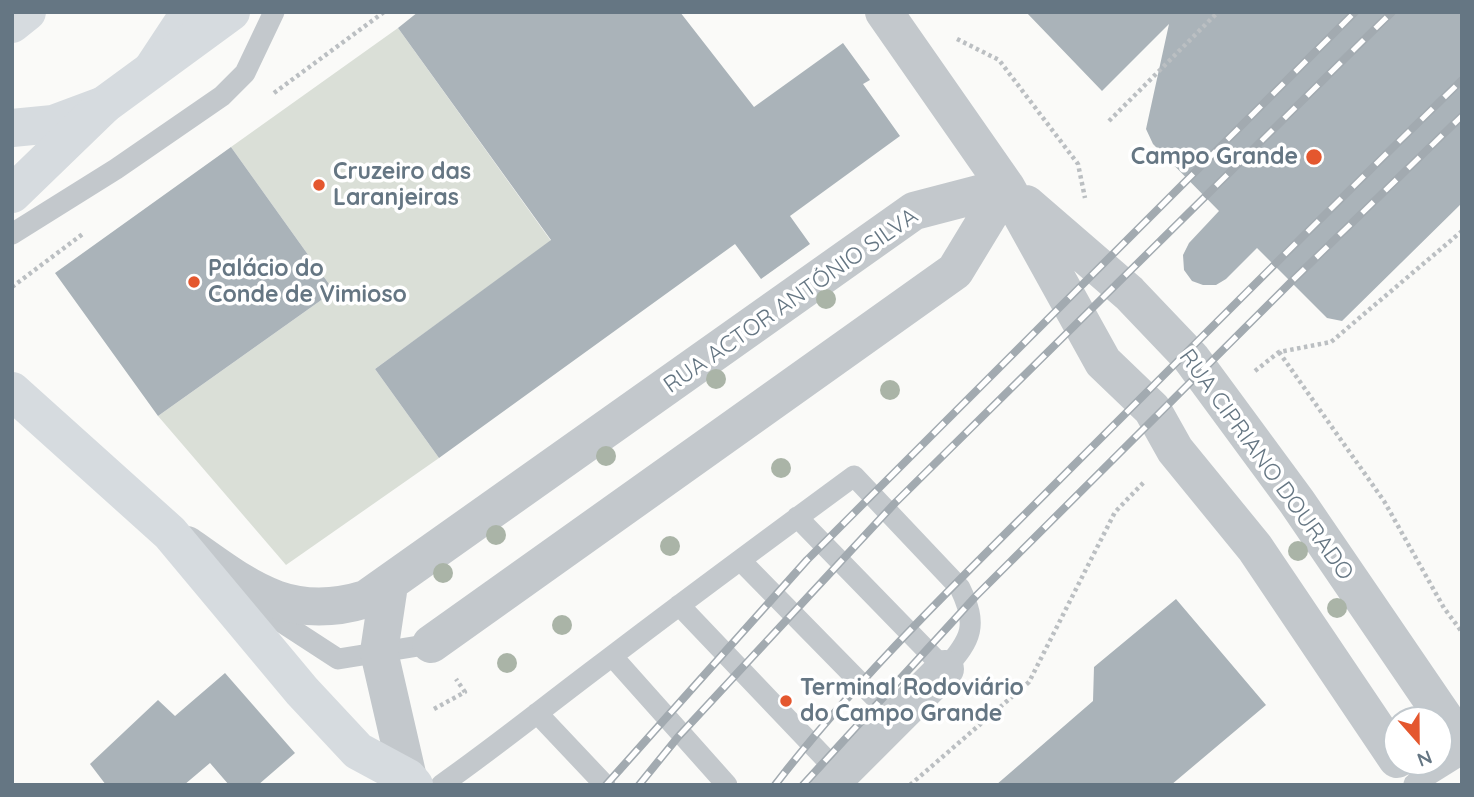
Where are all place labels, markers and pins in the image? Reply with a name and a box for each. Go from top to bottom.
place label: Campo Grande [1131,143,1298,171]
marker: Campo Grande [1304,147,1324,167]
place label: Cruzeiro das Laranjeiras [333,158,471,212]
marker: Cruzeiro das Laranjeiras [311,177,327,193]
place label: Palácio do Conde de Vimioso [208,255,407,309]
marker: Palácio do Conde de Vimioso [186,274,202,290]
place label: Terminal Rodoviário do Campo Grande [800,674,1024,728]
marker: Terminal Rodoviário do Campo Grande [778,693,794,709]

